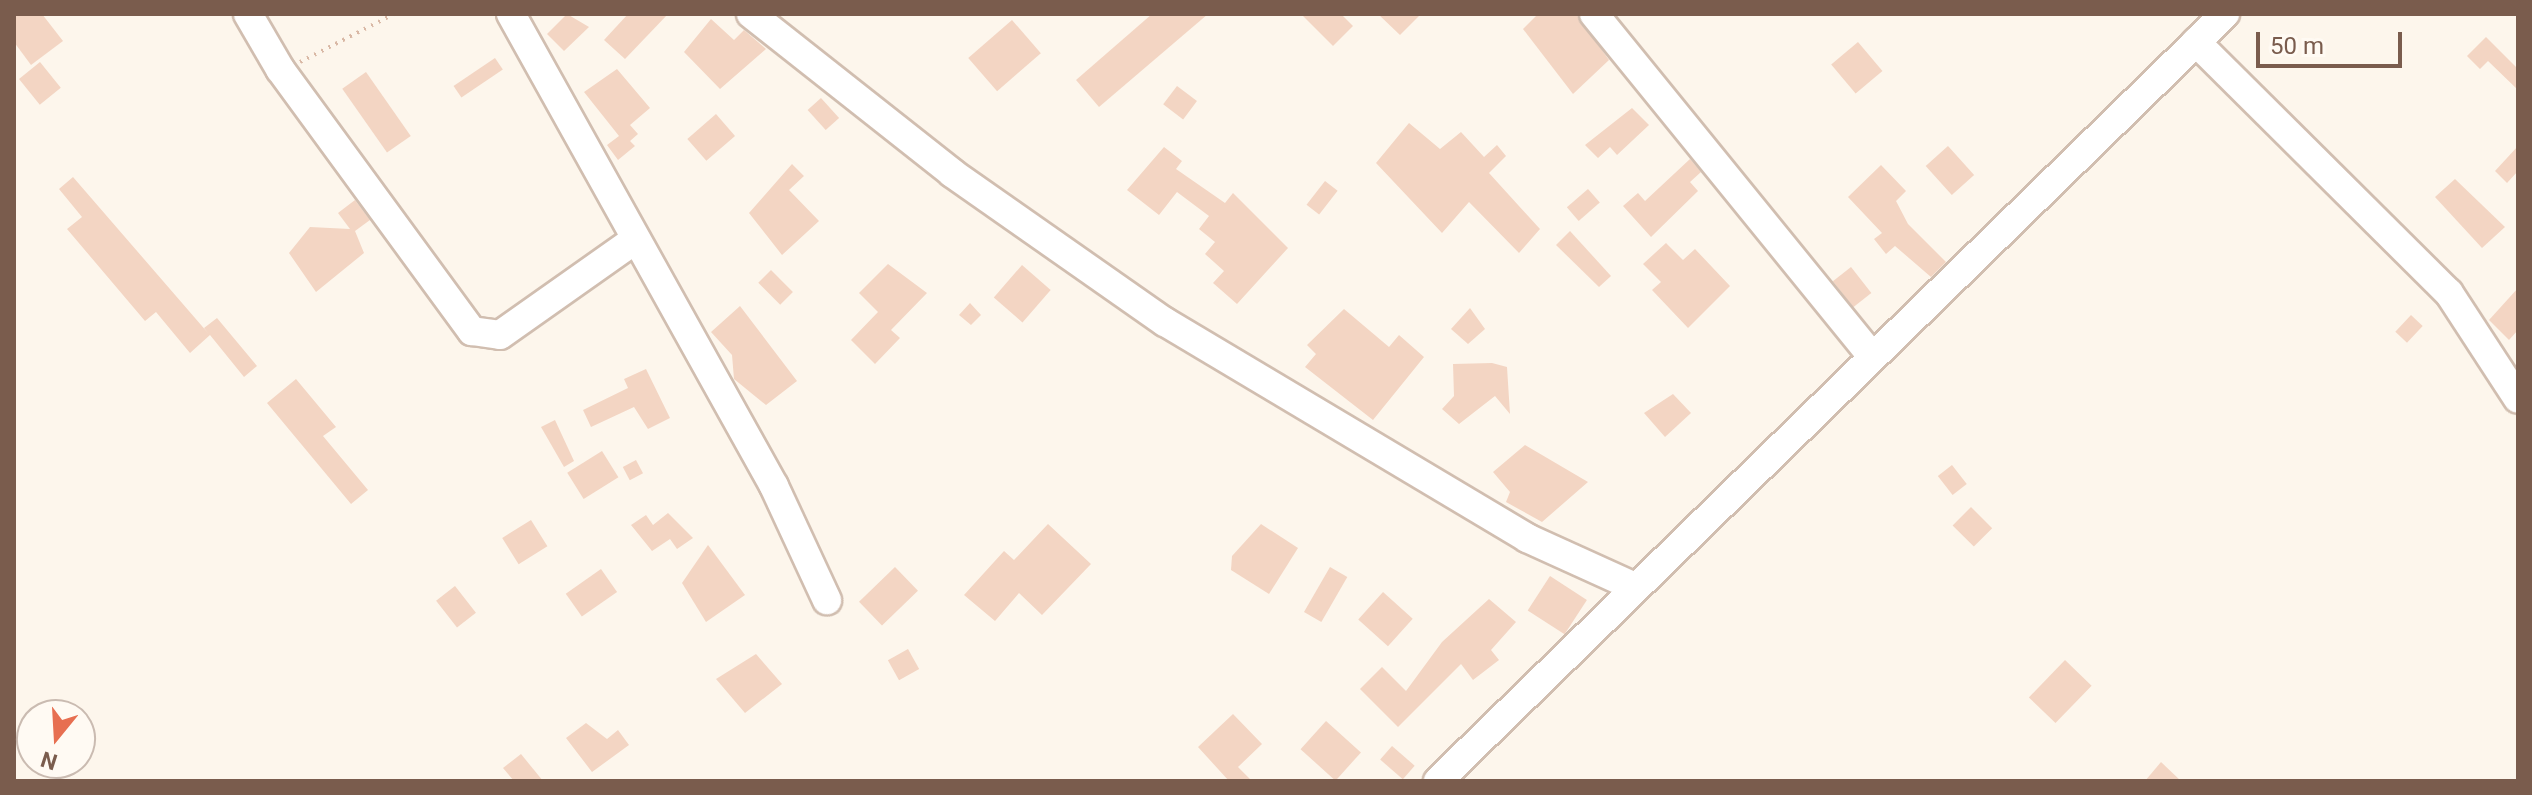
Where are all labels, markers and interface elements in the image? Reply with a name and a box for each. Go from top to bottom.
scale bar [2260,16,2406,66]
text: 50 m [2270,32,2324,60]
north arrow [16,699,96,779]
text: N [38,746,60,775]

